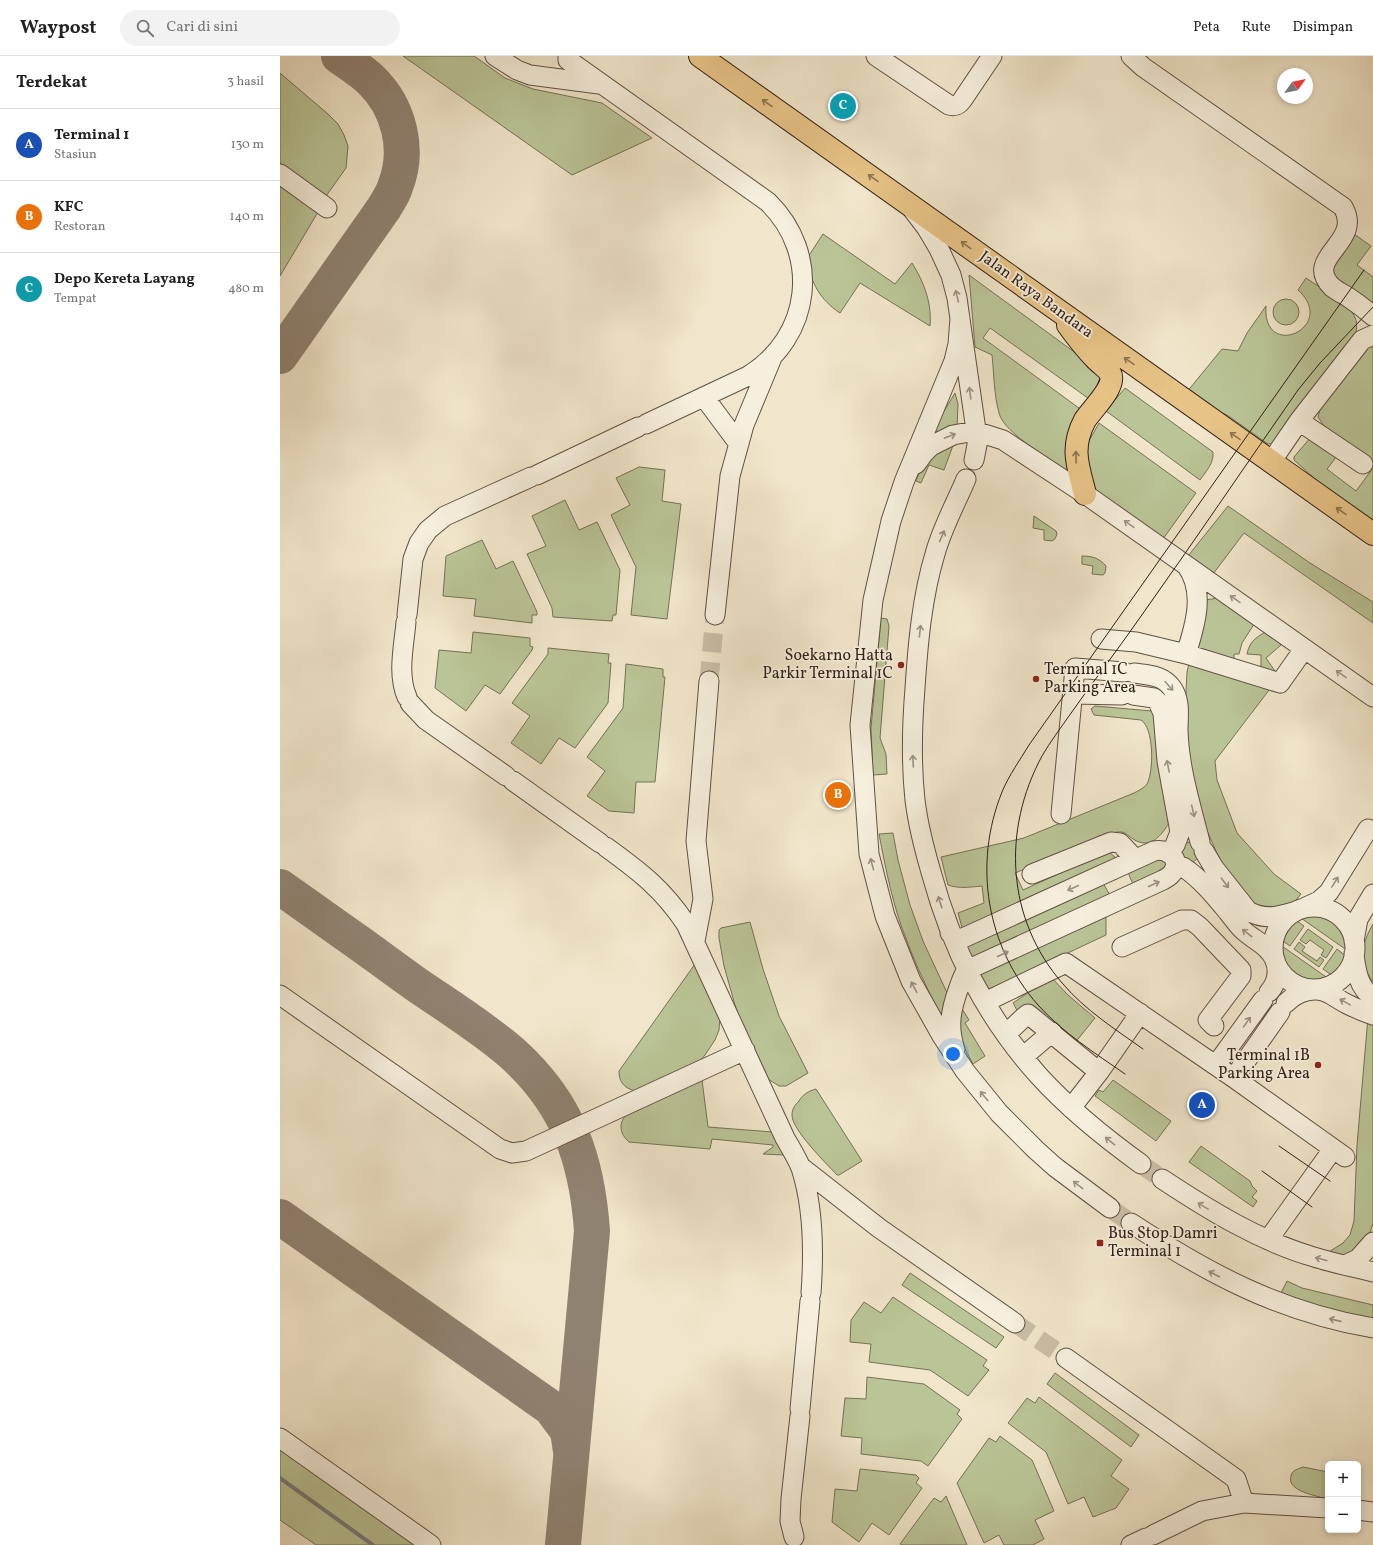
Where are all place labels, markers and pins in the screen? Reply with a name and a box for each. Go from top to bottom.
pin: C [830,91,856,121]
place label: Soekarno Hatta Parkir Terminal 1C [762,645,893,685]
place label: Terminal 1C Parking Area [1044,659,1136,699]
marker: Soekarno Hatta Parkir Terminal 1C [896,660,906,670]
marker: Terminal 1C Parking Area [1031,674,1041,684]
pin: B [825,780,851,810]
place label: Terminal 1B Parking Area [1218,1045,1310,1085]
marker: Terminal 1B Parking Area [1313,1060,1323,1070]
pin: A [1189,1090,1215,1120]
place label: Bus Stop Damri Terminal 1 [1108,1223,1218,1263]
marker: Bus Stop Damri Terminal 1 [1095,1238,1105,1248]

